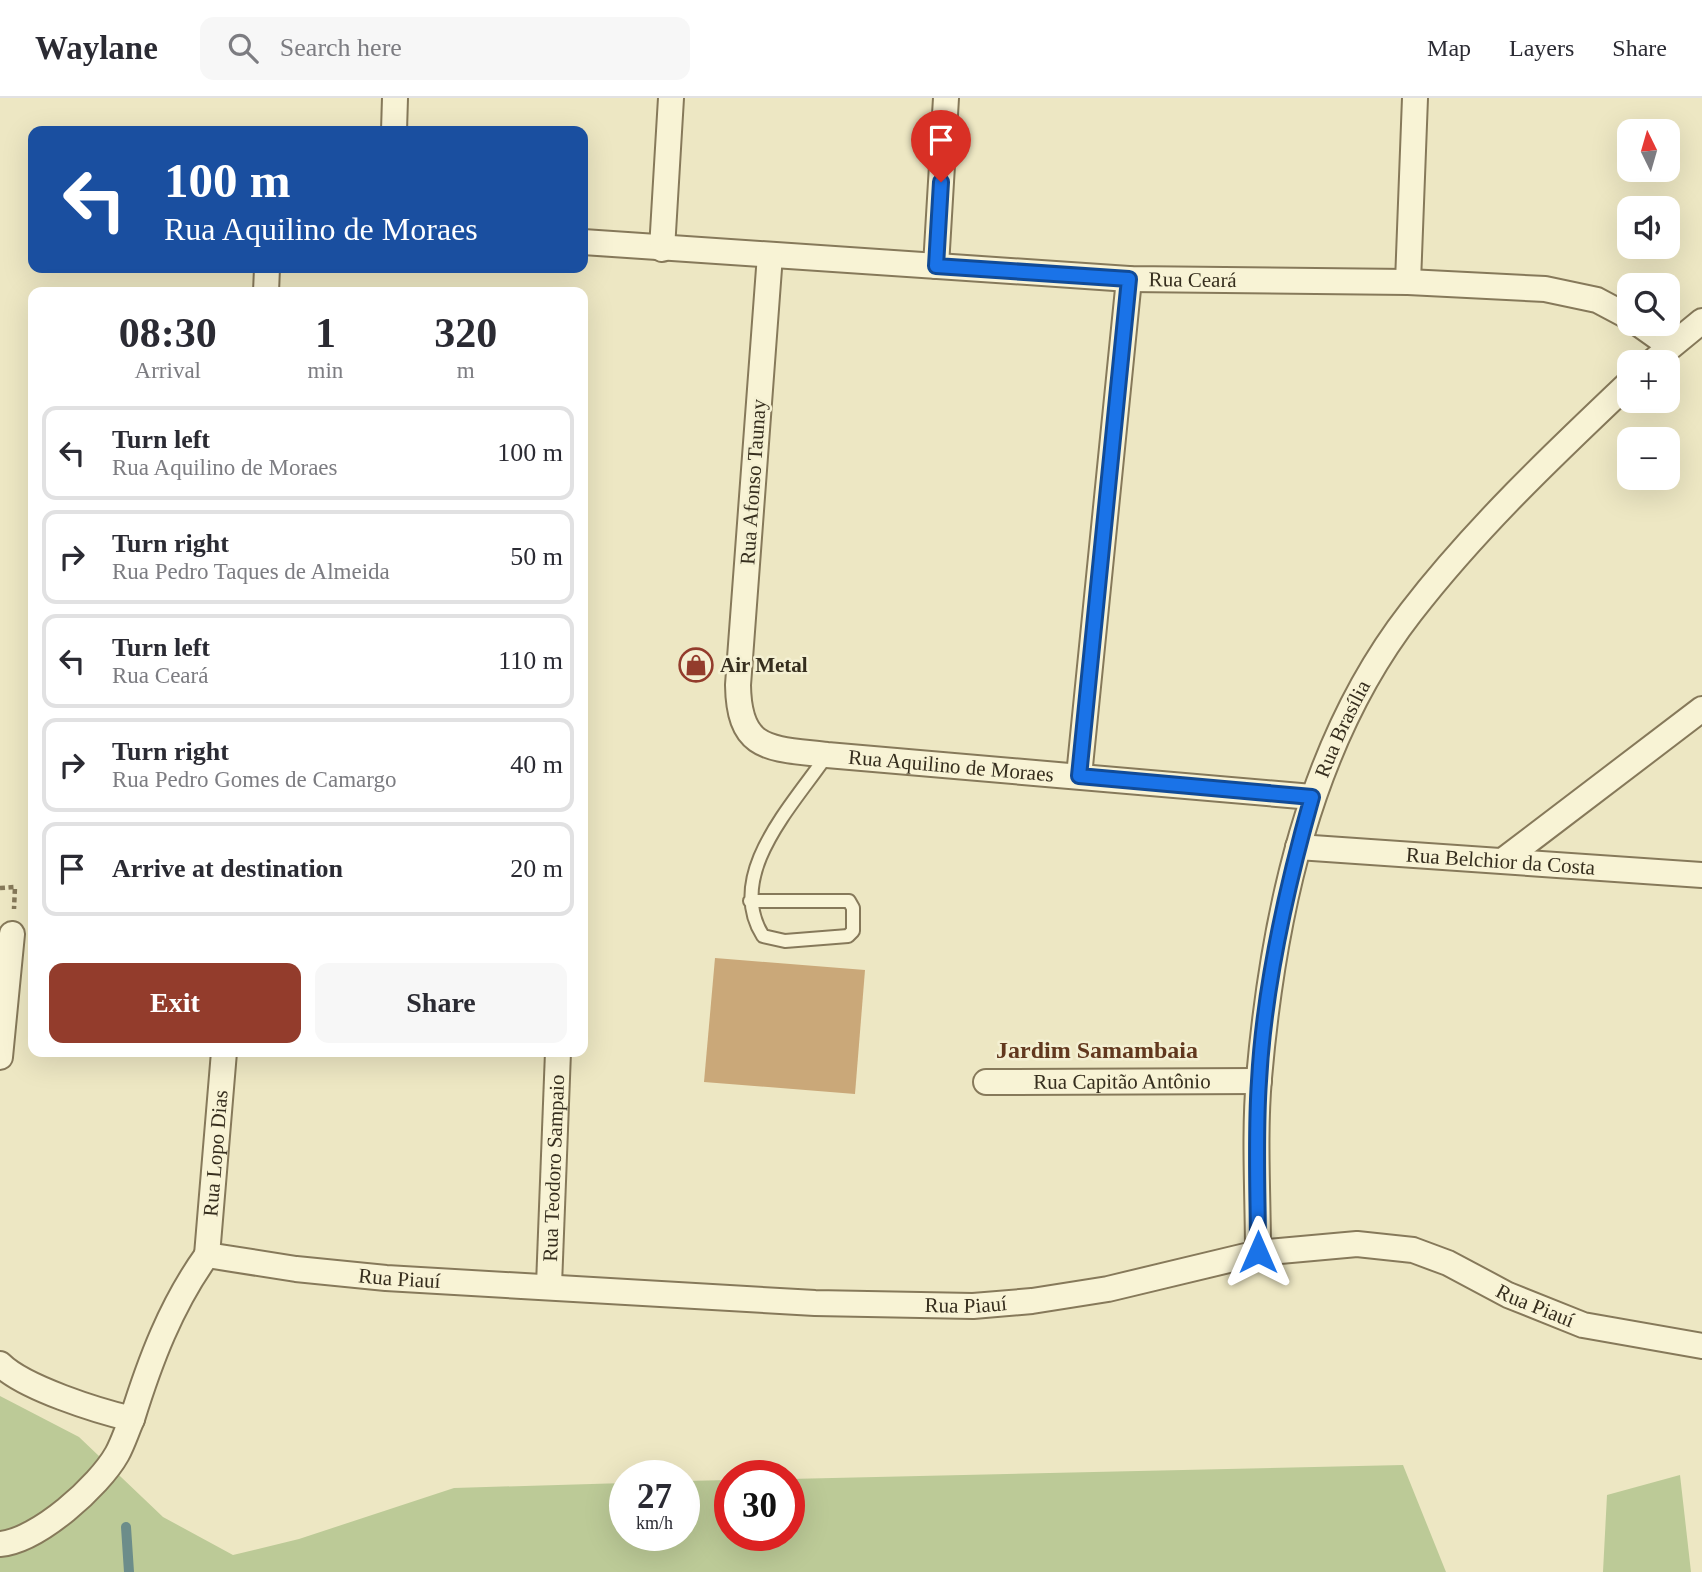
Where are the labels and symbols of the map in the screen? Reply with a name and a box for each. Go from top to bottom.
pin [911,110,971,182]
north arrow [1617,119,1680,182]
street label: Rua Ceará [1149,267,1238,292]
street label: Rua Afonso Taunay [735,398,771,566]
shop icon: Air Metal [677,646,715,684]
place label: Air Metal [720,653,808,677]
street label: Rua Brasília [1310,675,1376,781]
street label: Rua Aquilino de Moraes [847,745,1055,787]
street label: Rua Belchior da Costa [1405,843,1597,880]
district label: Jardim Samambaia [996,1037,1198,1063]
street label: Rua Capitão Antônio [1033,1069,1211,1094]
street label: Rua Teodoro Sampaio [538,1074,569,1262]
street label: Rua Lopo Dias [198,1089,233,1218]
position arrow [1221,1215,1295,1289]
street label: Rua Piauí [357,1263,441,1293]
street label: Rua Piauí [1492,1279,1578,1332]
street label: Rua Piauí [924,1291,1008,1318]
speed limit sign: 30 [714,1460,805,1551]

